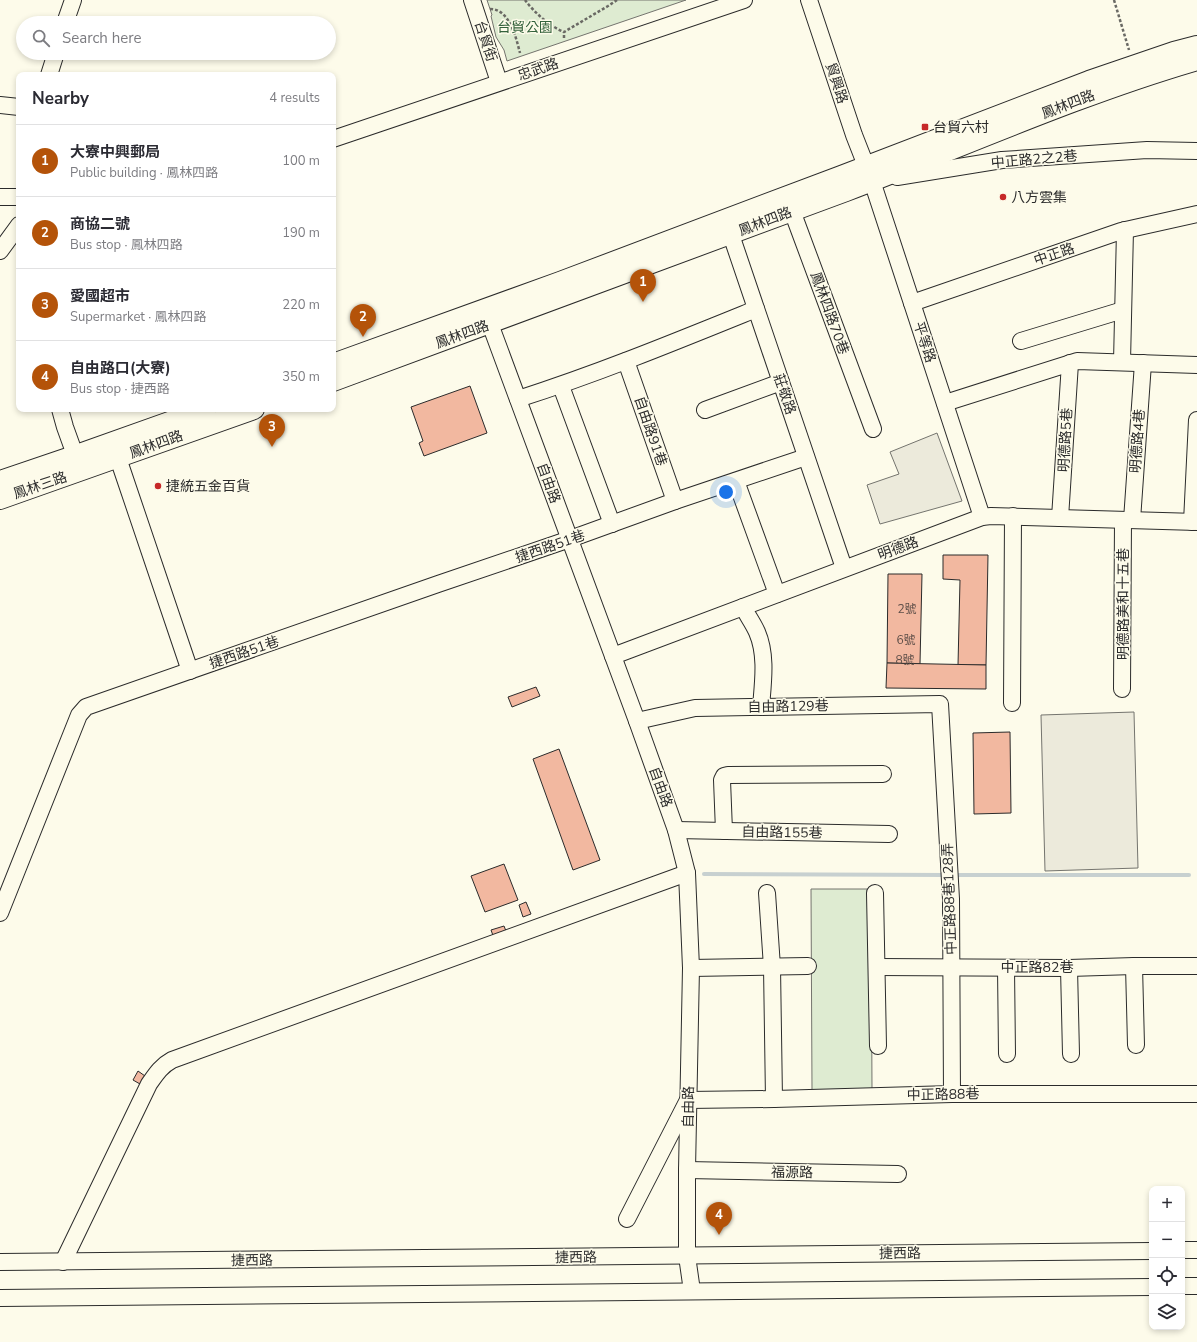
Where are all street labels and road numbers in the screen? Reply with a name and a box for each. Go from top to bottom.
street label: 台貿街 [470,18,501,64]
street label: 忠武路 [515,54,561,85]
street label: 貿興路 [821,60,852,106]
street label: 鳳林四路 [1039,86,1098,123]
street label: 中正路2之2巷 [990,146,1078,173]
street label: 鳳林四路 [736,203,795,240]
street label: 中正路 [1031,239,1077,270]
street label: 鳳林四路70巷 [806,269,853,357]
street label: 鳳林四路 [433,316,492,353]
street label: 平等路 [909,319,940,365]
street label: 莊敬路 [769,371,800,417]
street label: 自由路91巷 [630,394,671,469]
street label: 明德路5巷 [1054,407,1077,473]
street label: 明德路4巷 [1126,408,1149,474]
street label: 鳳林四路 [127,426,186,463]
street label: 自由路 [532,460,565,506]
street label: 鳳林三路 [11,467,70,504]
street label: 捷西路51巷 [513,526,588,567]
street label: 明德路 [875,532,921,565]
street label: 明德路美和十五巷 [1114,548,1133,660]
street label: 捷西路51巷 [207,632,282,673]
street label: 自由路129巷 [747,696,829,717]
street label: 自由路 [644,764,677,810]
street label: 自由路155巷 [741,822,823,843]
street label: 中正路88巷128弄 [938,843,961,955]
street label: 中正路82巷 [1001,958,1073,977]
street label: 中正路88巷 [906,1084,980,1105]
street label: 自由路 [679,1086,698,1128]
street label: 福源路 [771,1163,813,1182]
street label: 捷西路 [879,1244,921,1263]
street label: 捷西路 [555,1248,597,1267]
street label: 捷西路 [231,1251,273,1270]

